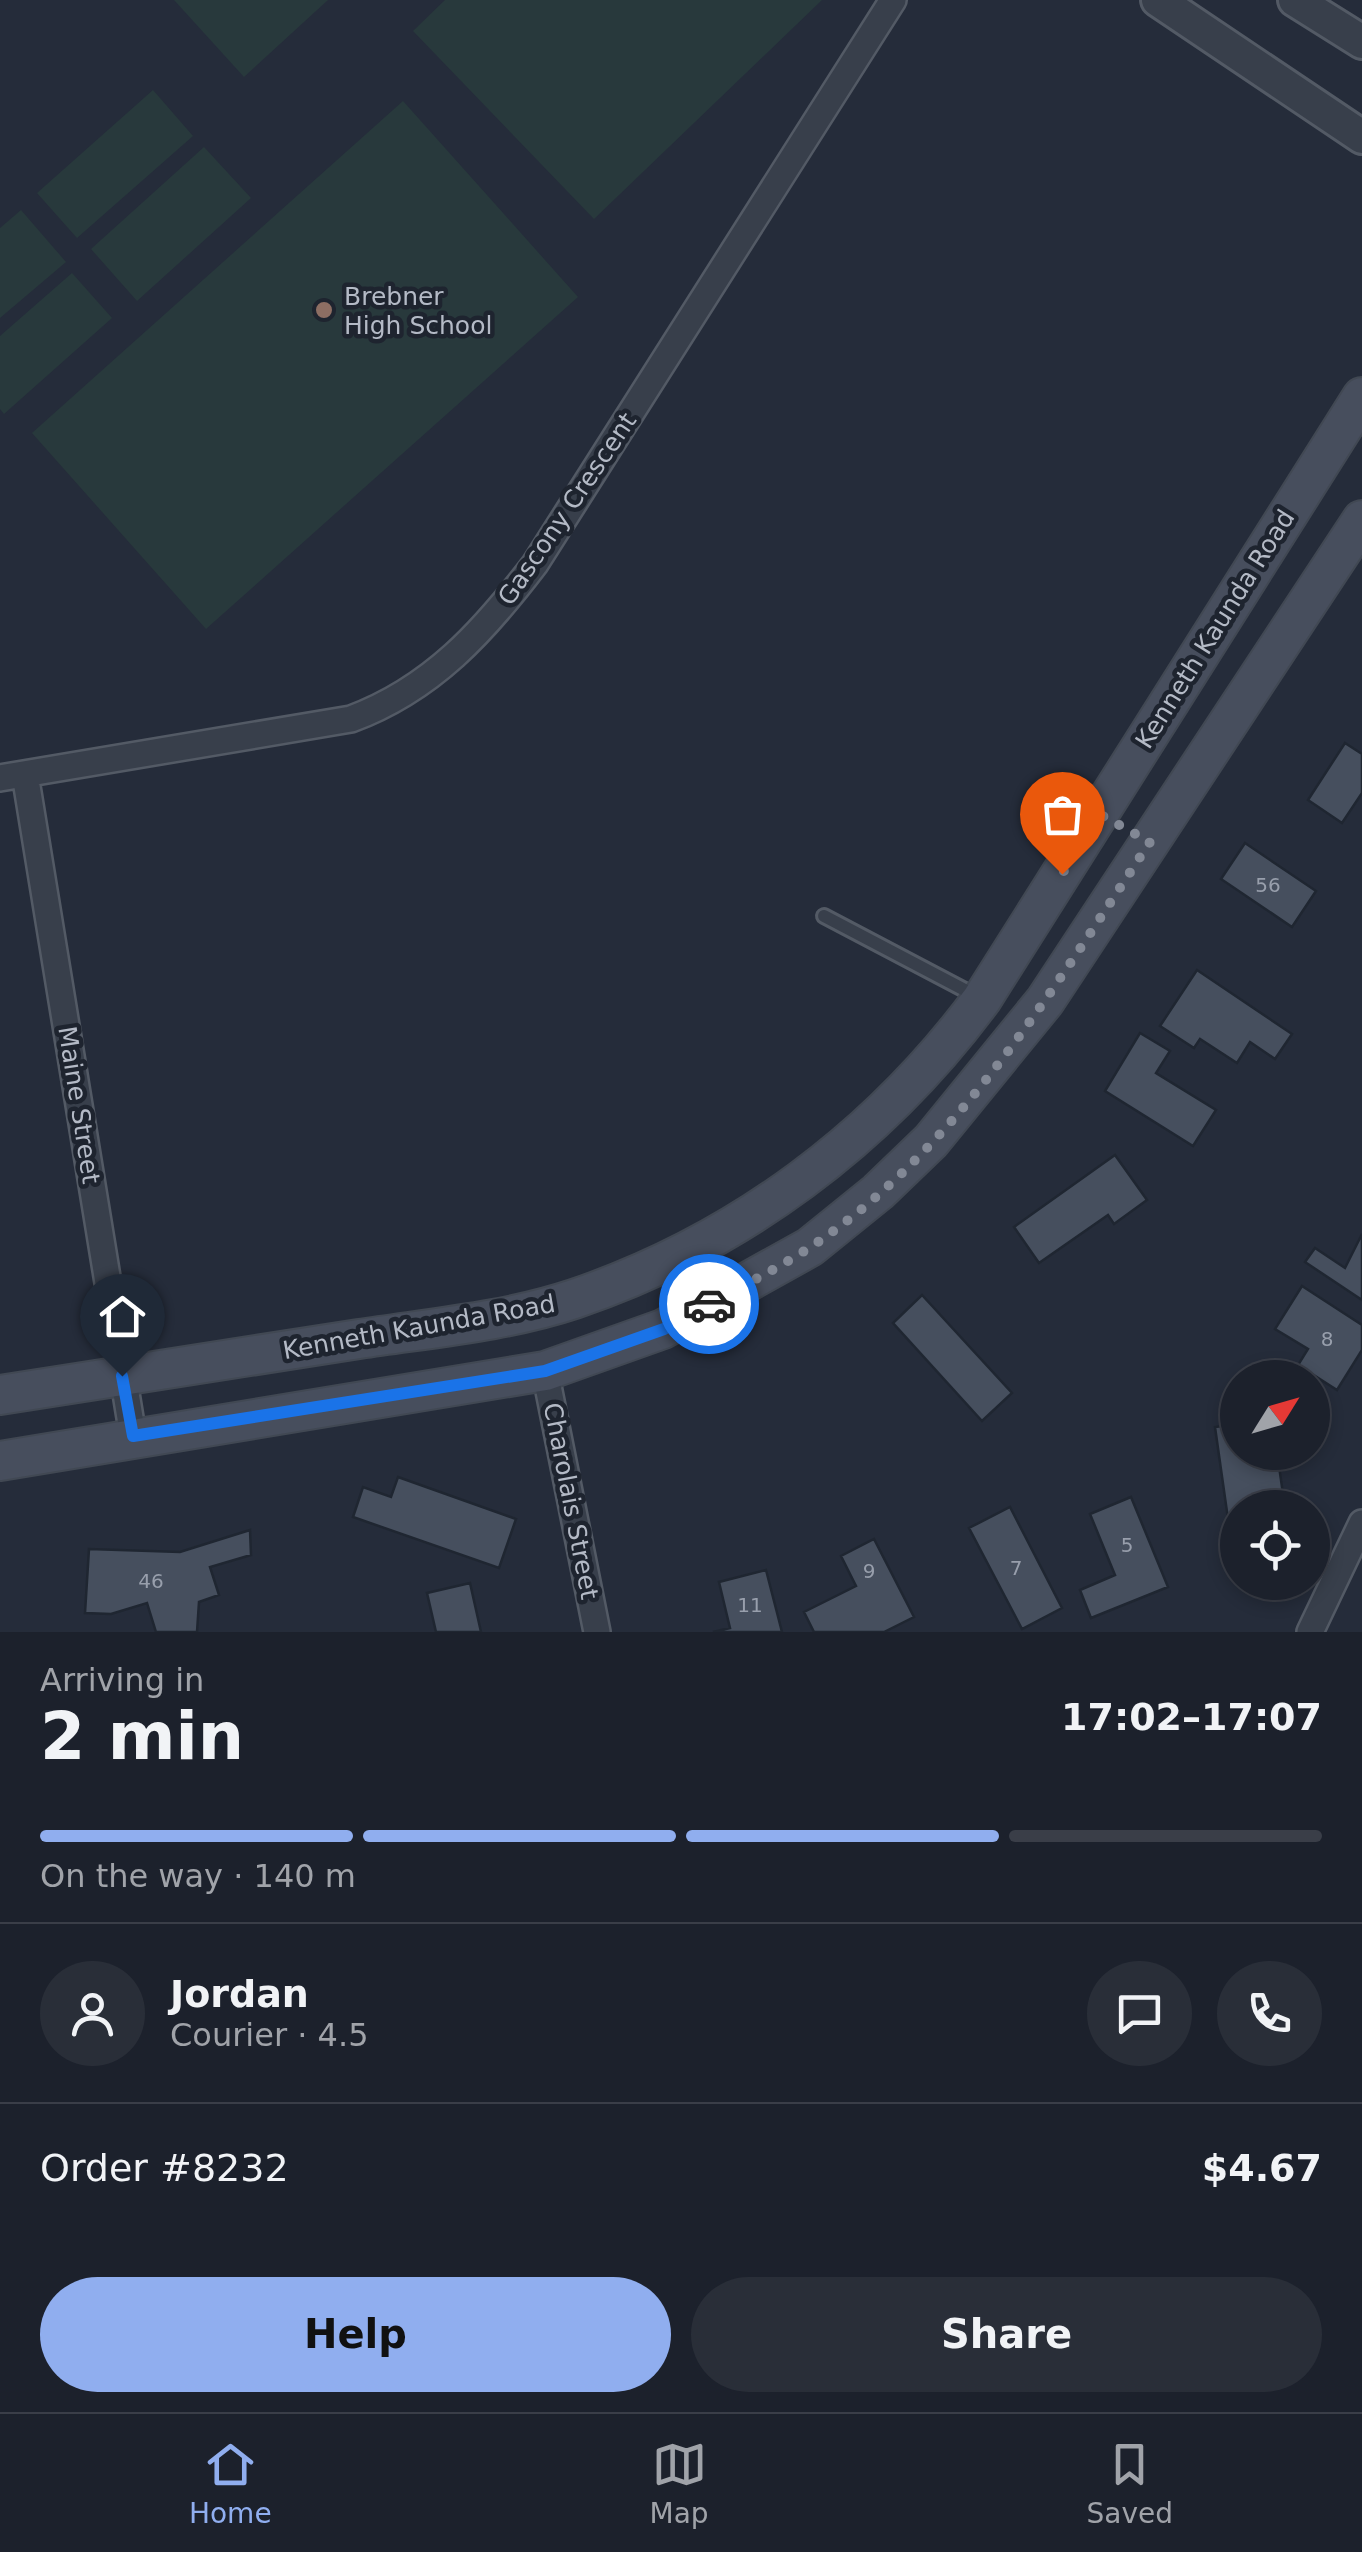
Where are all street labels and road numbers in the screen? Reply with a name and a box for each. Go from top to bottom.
street label: Gascony Crescent [492,407,642,611]
street label: Kenneth Kaunda Road [1130,504,1300,754]
street label: Maine Street [52,1024,106,1186]
street label: Kenneth Kaunda Road [281,1289,557,1365]
street label: Charolais Street [538,1400,604,1602]

